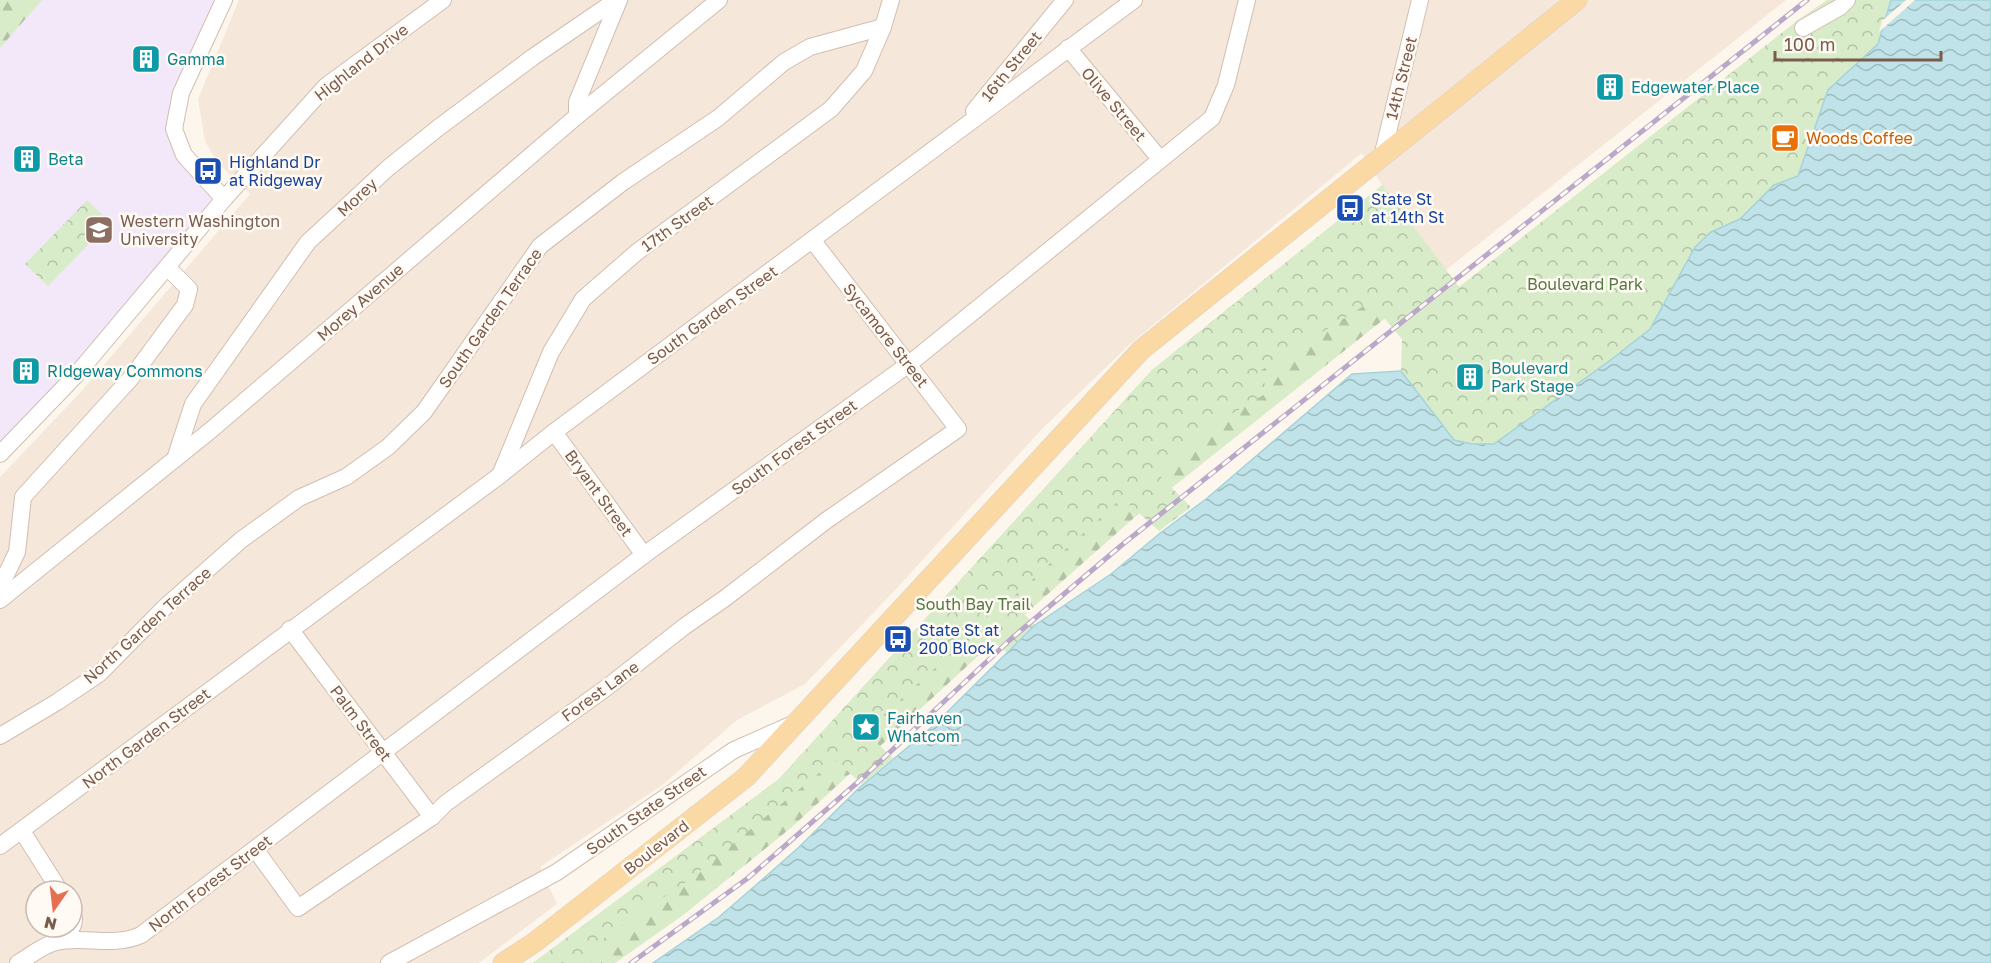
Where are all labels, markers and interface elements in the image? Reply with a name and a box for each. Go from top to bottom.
street label: Highland Drive [310,19,412,105]
scale bar [1775,24,1942,62]
street label: 16th Street [976,27,1046,105]
text: 100 m [1784,33,1835,55]
street label: 14th Street [1381,34,1421,122]
building icon: Gamma [130,43,162,75]
place label: Gamma [167,49,225,69]
street label: Olive Street [1077,63,1151,145]
building icon: Edgewater Place [1594,71,1626,103]
place label: Edgewater Place [1631,77,1759,97]
cafe icon: Woods Coffee [1769,122,1801,154]
place label: Woods Coffee [1806,128,1913,148]
building icon: Beta [11,143,43,175]
place label: Beta [48,149,83,169]
place label: Highland Dr at Ridgeway [229,152,323,190]
bus stop icon: Highland Dr at Ridgeway [192,155,224,187]
street label: Morey [333,174,381,220]
place label: State St at 14th St [1371,189,1444,227]
street label: 17th Street [637,190,717,256]
bus stop icon: State St at 14th St [1334,192,1366,224]
place label: Western Washington University [120,211,280,249]
school or university icon: Western Washington University [83,214,115,246]
street label: South Garden Terrace [434,244,546,392]
street label: Morey Avenue [313,259,407,345]
street label: South Garden Street [643,261,781,369]
park label: Boulevard Park [1527,274,1643,294]
street label: Sycamore Street [839,279,933,391]
building icon: RIdgeway Commons [10,355,42,387]
place label: Boulevard Park Stage [1491,358,1574,396]
place label: RIdgeway Commons [47,361,203,381]
building icon: Boulevard Park Stage [1454,361,1486,393]
street label: South Forest Street [727,395,861,499]
street label: Bryant Street [561,446,637,540]
street label: North Garden Terrace [79,562,215,688]
park label: South Bay Trail [915,594,1031,614]
place label: State St at 200 Block [919,620,999,658]
bus stop icon: State St at 200 Block [882,623,914,655]
street label: Forest Lane [557,656,643,726]
street label: Palm Street [326,681,396,765]
street label: North Garden Street [78,683,214,793]
place label: Fairhaven Whatcom [887,708,962,746]
place icon: Fairhaven Whatcom [850,711,882,743]
street label: South State Street [582,761,710,859]
street label: Boulevard [619,815,693,879]
street label: North Forest Street [144,830,276,936]
north arrow [24,879,84,939]
text: N [42,912,59,935]

